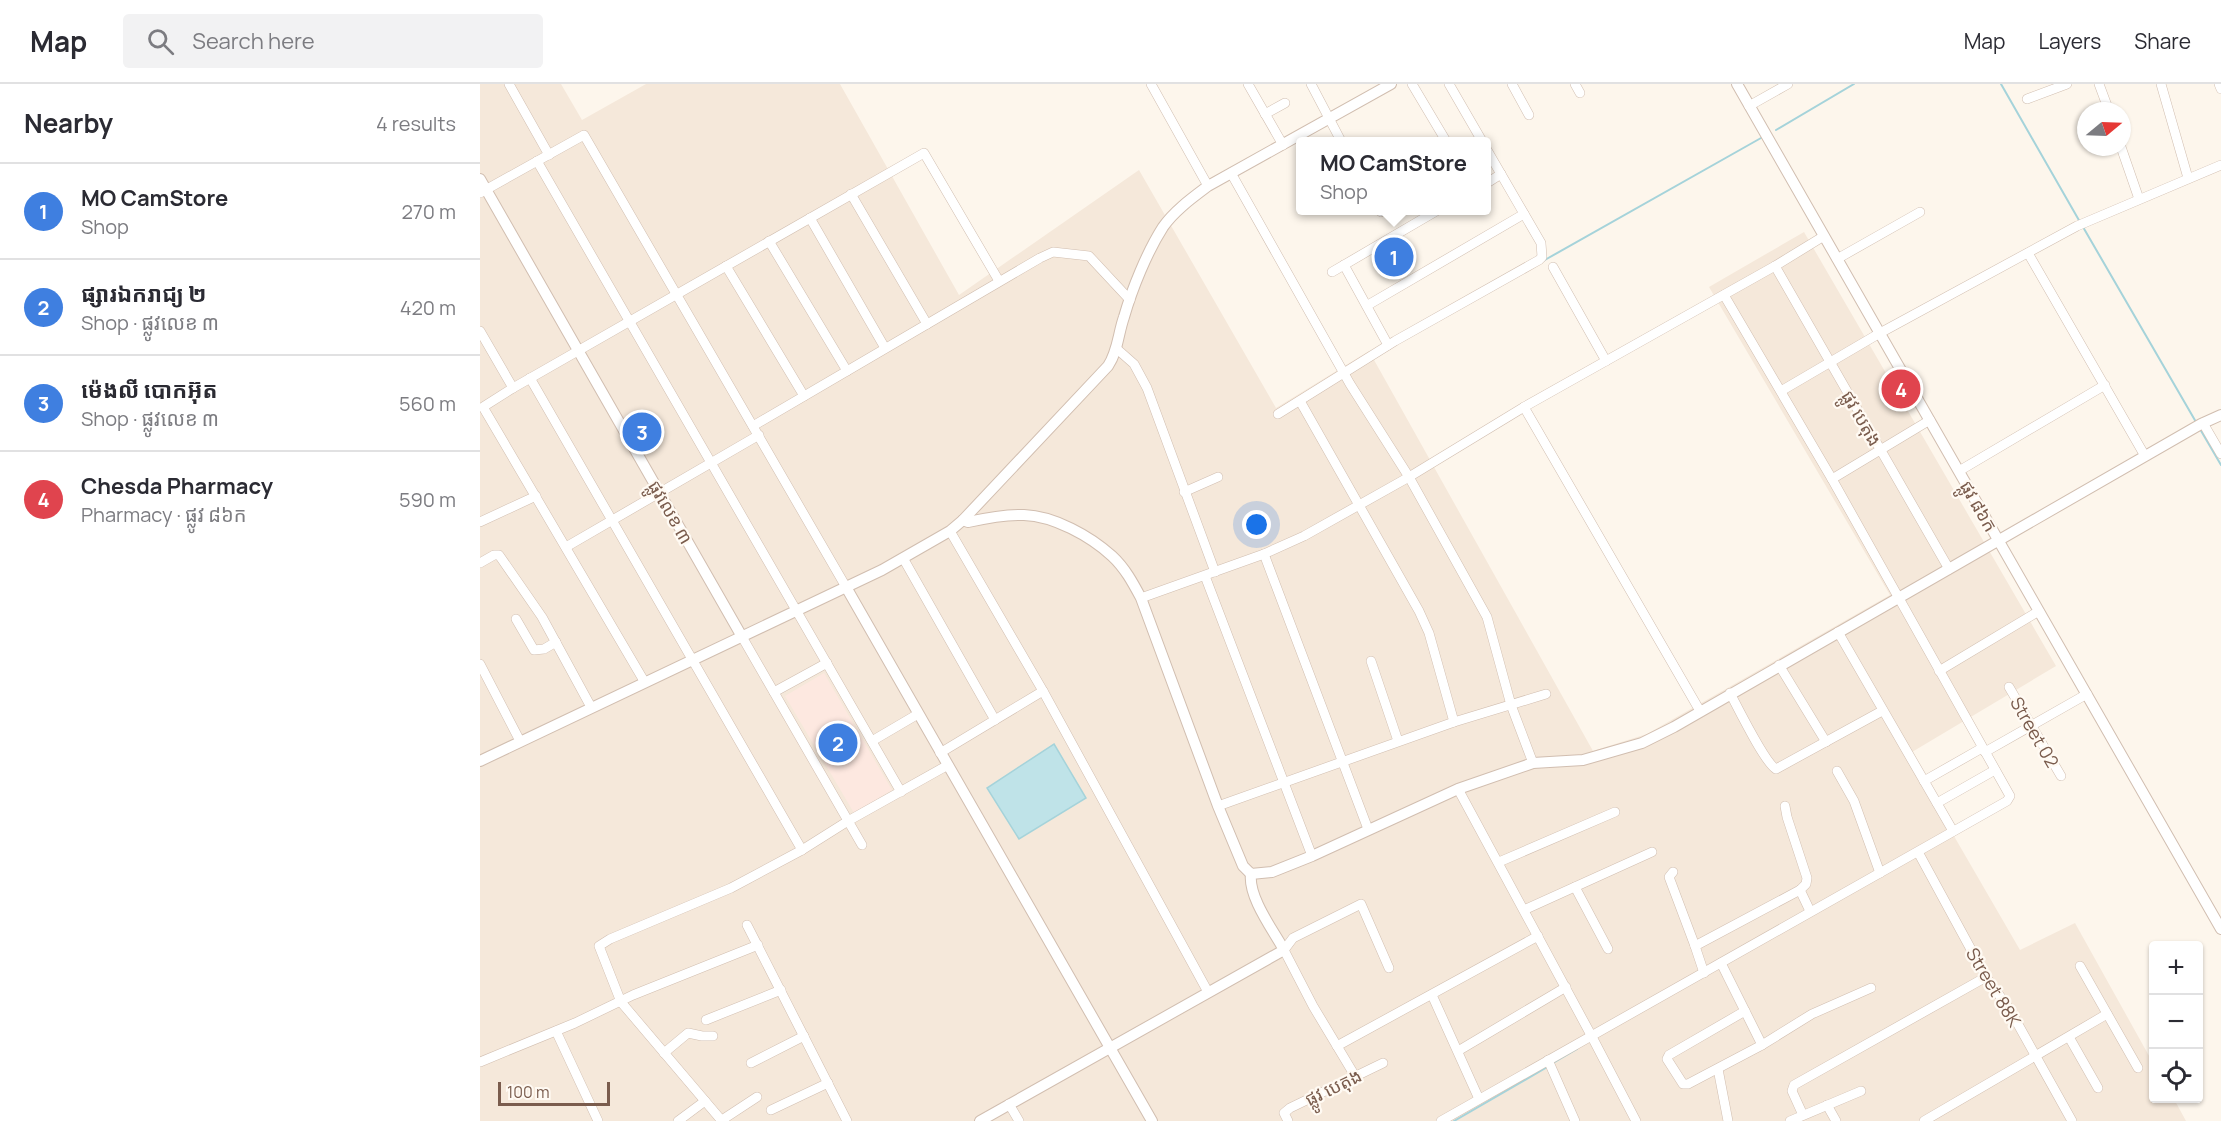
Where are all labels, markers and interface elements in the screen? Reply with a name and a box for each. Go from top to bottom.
search box [123,14,543,68]
text: Map [30,22,87,60]
icon: search [144,25,177,58]
text: Search here [192,26,315,56]
text: Map [1964,27,2005,55]
text: Layers [2038,27,2101,55]
text: Share [2134,27,2191,55]
north arrow [2077,102,2131,156]
text: Nearby [24,105,113,141]
text: 4 results [376,110,456,137]
popup [1296,137,1491,215]
text: MO CamStore [1320,148,1467,178]
text: Shop [1320,178,1368,205]
text: MO CamStore [81,183,228,213]
text: 1 [39,198,48,225]
text: 270 m [401,198,456,225]
text: Shop [81,213,129,240]
pin: 1 [1374,234,1414,279]
text: ផ្សារឯករាជ្យ ២ [81,279,207,309]
text: 2 [38,294,49,321]
text: 420 m [400,294,456,321]
text: Shop · ផ្លូវលេខ ៣ [81,309,219,336]
pin: 4 [1882,366,1920,412]
text: ម៉េងលី បោកអ៊ុត [81,375,217,405]
street label: ផ្លូវ បេតុង [1832,386,1887,453]
text: 3 [38,390,49,417]
text: 560 m [399,390,456,417]
text: Shop · ផ្លូវលេខ ៣ [81,405,219,432]
pin: 3 [622,410,662,454]
text: Chesda Pharmacy [81,471,273,501]
street label: ផ្លូវលេខ ៣ [639,476,699,551]
street label: ផ្លូវ ៨៦ក [1950,476,2003,539]
text: 4 [37,486,50,513]
text: 590 m [399,486,456,513]
text: Pharmacy · ផ្លូវ ៨៦ក [81,501,246,528]
your location [1242,510,1271,539]
street label: Street 02 [2005,692,2065,772]
pin: 2 [818,720,858,766]
map controls [2149,941,2203,1103]
button: + [2149,941,2203,995]
street label: Street 88K [1961,943,2027,1031]
button: − [2149,995,2203,1049]
button: locate [2149,1049,2203,1103]
street label: ផ្លូវ បេតុង [1301,1063,1368,1116]
scale bar [498,1079,610,1106]
text: 100 m [507,1081,550,1103]

